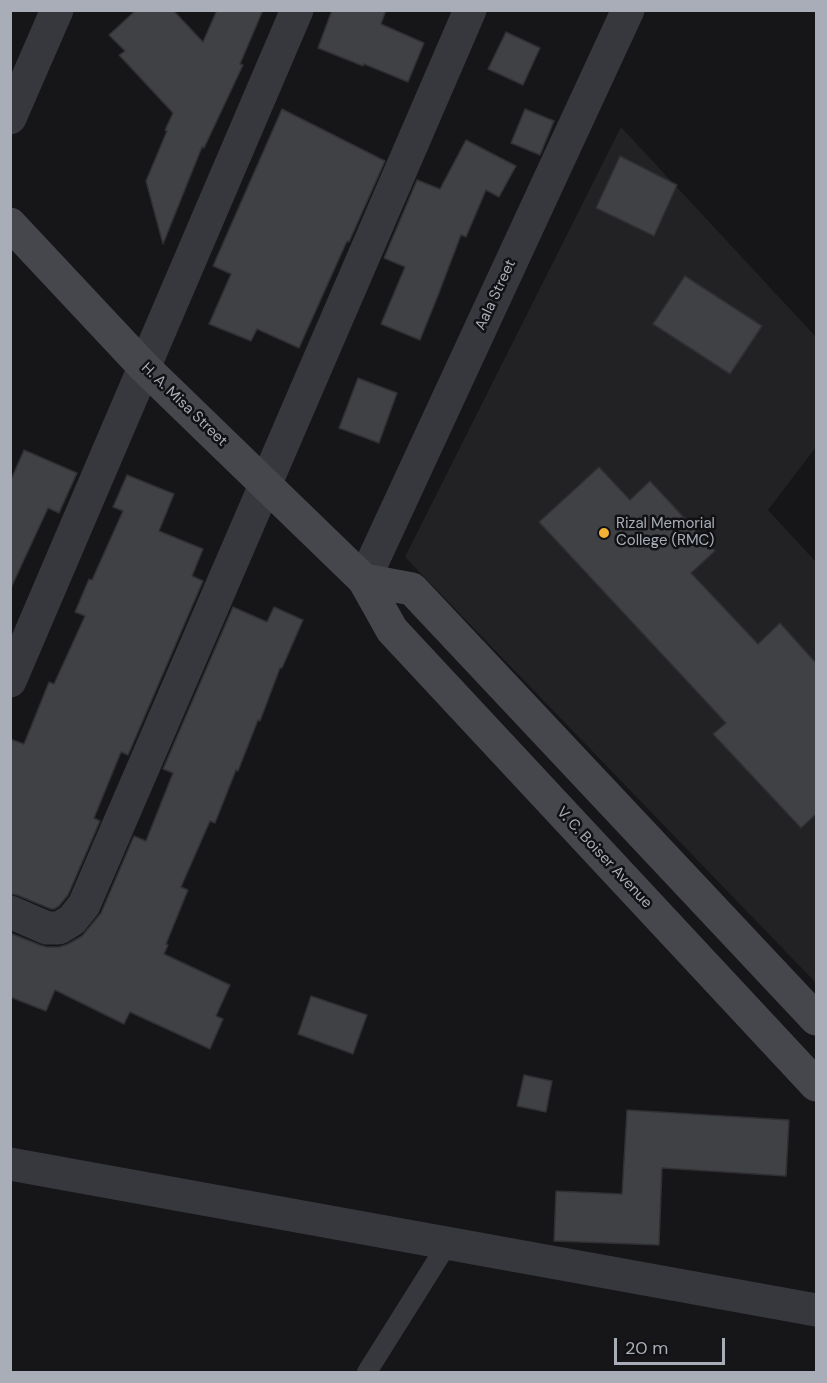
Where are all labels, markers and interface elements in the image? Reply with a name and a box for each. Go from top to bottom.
street label: Aala Street [472,257,520,333]
street label: H. A. Misa Street [137,359,231,451]
place label: Rizal Memorial College (RMC) [616,515,715,550]
marker: Rizal Memorial College (RMC) [597,526,611,540]
street label: V. C. Boiser Avenue [553,804,655,912]
scale bar [617,1326,728,1364]
text: 20 m [625,1336,668,1360]

